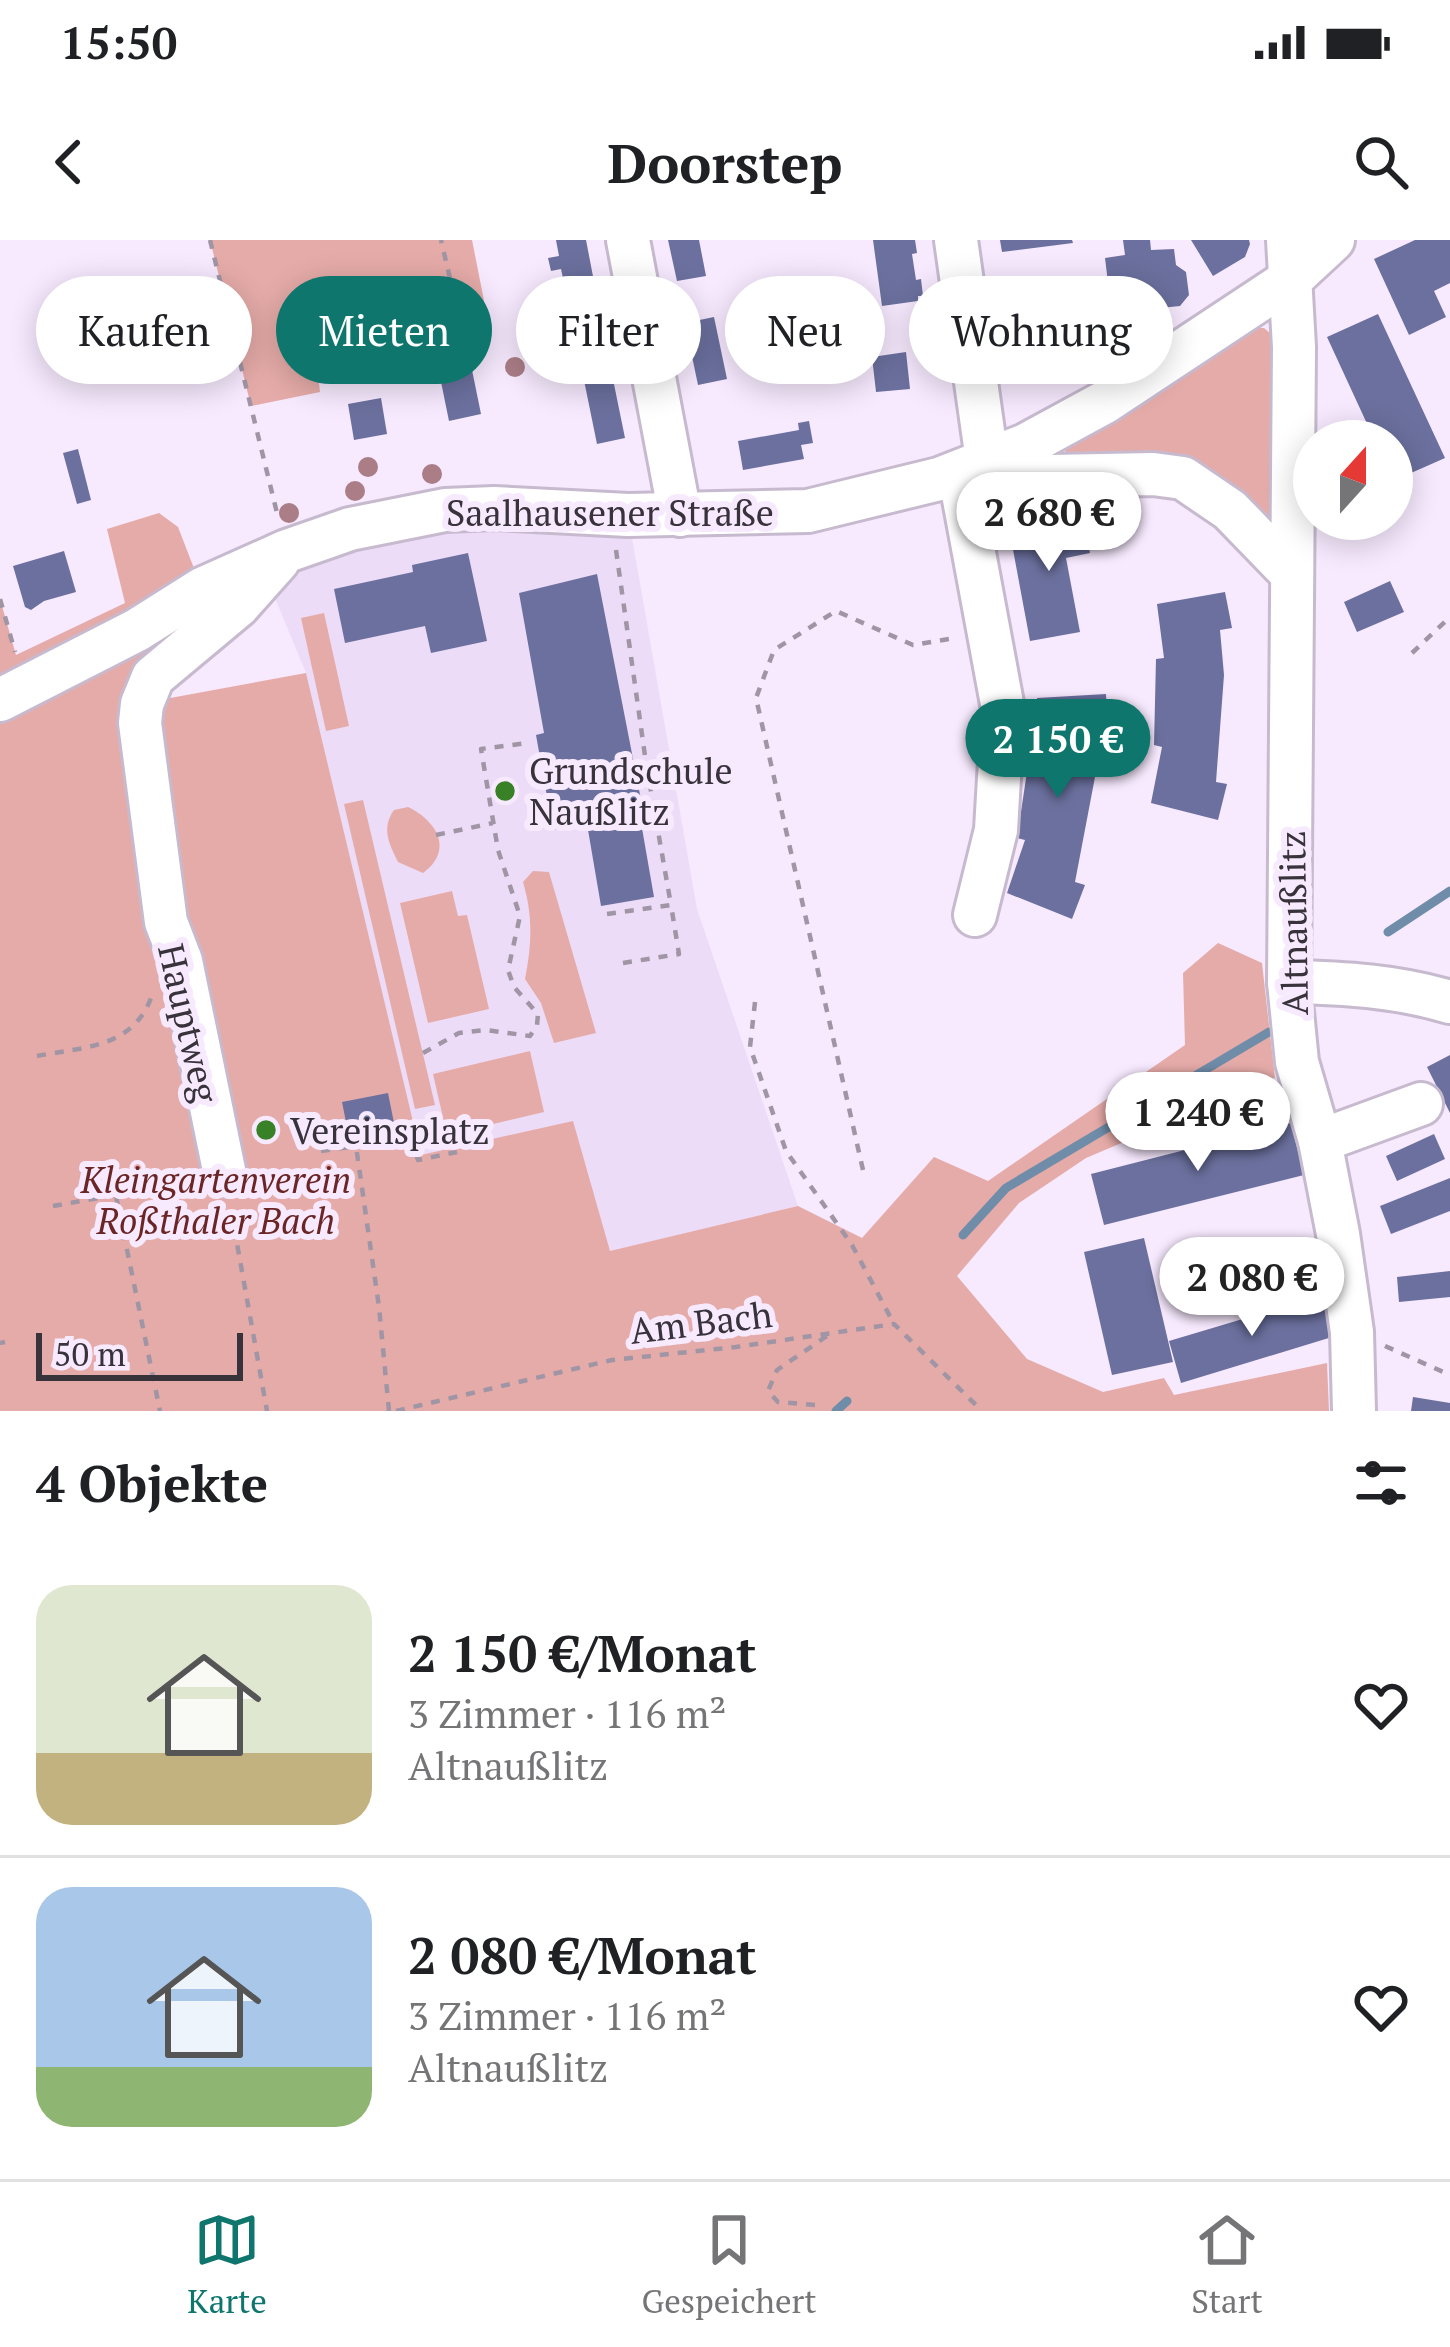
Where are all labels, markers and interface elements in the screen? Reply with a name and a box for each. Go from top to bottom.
text: 15:50 [60,12,177,72]
text: Doorstep [607,127,843,198]
icon: back [36,129,102,195]
icon: search [1348,129,1414,195]
chip: Kaufen [36,276,252,384]
chip: Mieten [276,276,492,384]
chip: Filter [516,276,701,384]
chip: Neu [725,276,885,384]
chip: Wohnung [909,276,1173,384]
north arrow [1293,420,1413,540]
map controls [1293,420,1413,540]
pin: 2 680 € [938,472,1160,574]
text: 2 680 € [983,485,1115,537]
street label: Saalhausener Straße [446,489,774,536]
pin: 2 150 € [947,699,1169,801]
text: 2 150 € [992,712,1124,764]
place label: Grundschule Naußlitz [529,747,733,835]
marker: Grundschule Naußlitz [492,778,518,804]
street label: Altnaußlitz [1268,830,1318,1016]
street label: Hauptweg [148,939,230,1108]
pin: 1 240 € [1087,1072,1309,1174]
text: 1 240 € [1132,1085,1264,1137]
place label: Vereinsplatz [290,1107,489,1154]
marker: Vereinsplatz [253,1117,279,1143]
park label: Kleingartenverein Roßthaler Bach [80,1156,351,1244]
pin: 2 080 € [1141,1237,1363,1339]
text: 2 080 € [1186,1250,1318,1302]
street label: Am Bach [627,1290,775,1354]
scale bar [36,1327,243,1380]
text: 50 m [54,1332,126,1375]
text: 4 Objekte [36,1449,268,1517]
icon: filters [1348,1450,1414,1516]
text: 2 150 €/Monat [408,1619,756,1687]
icon: home [132,1633,276,1777]
icon: heart [1348,1672,1414,1738]
text: 3 Zimmer · 116 m² [408,1687,726,1739]
text: Altnaußlitz [408,1739,608,1791]
text: 2 080 €/Monat [408,1921,756,1989]
icon: home [132,1935,276,2079]
icon: heart [1348,1974,1414,2040]
text: 3 Zimmer · 116 m² [408,1989,726,2041]
text: Altnaußlitz [408,2041,608,2093]
tab: Karte [187,2207,267,2322]
tab: Gespeichert [641,2207,817,2322]
tab: Start [1191,2207,1263,2322]

